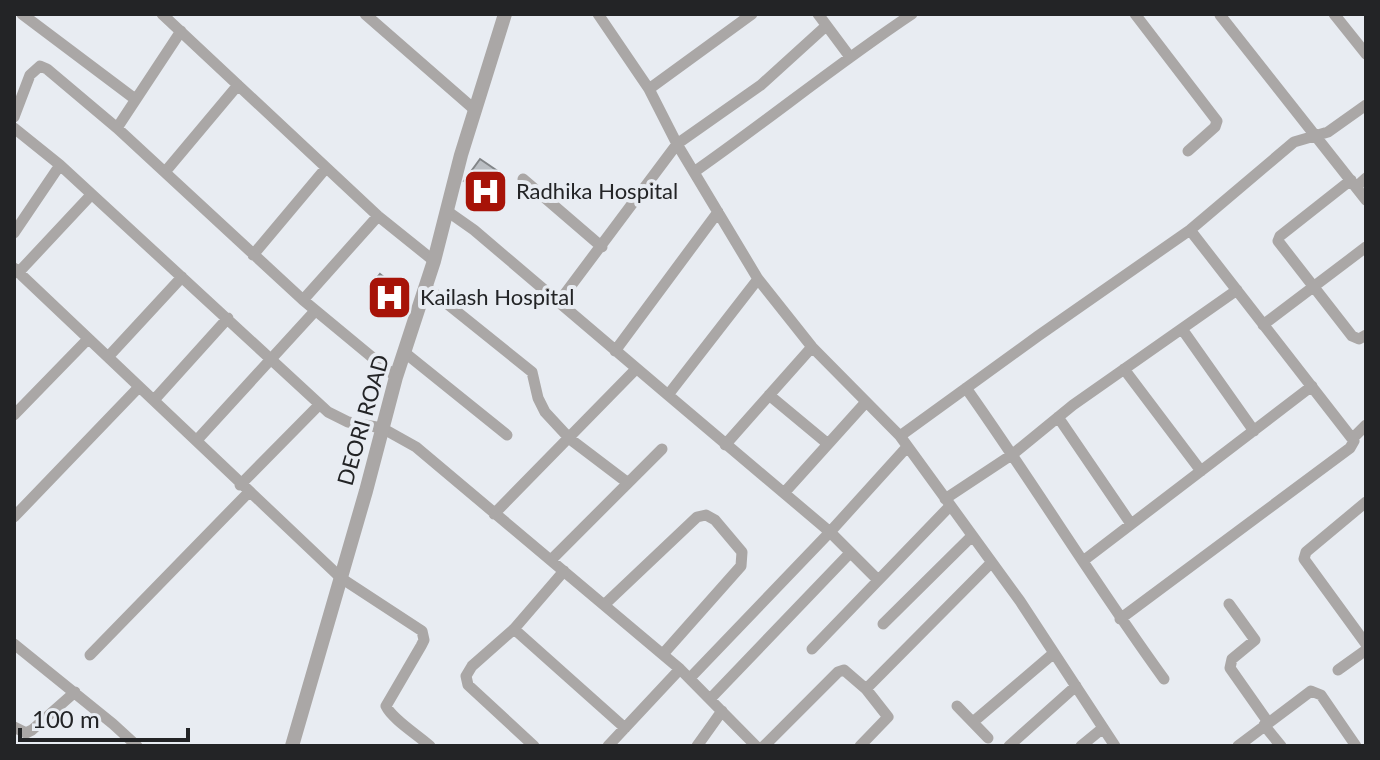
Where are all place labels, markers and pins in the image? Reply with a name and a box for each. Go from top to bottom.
hospital icon: Radhika Hospital [461,167,509,215]
place label: Radhika Hospital [516,177,678,204]
hospital icon: Kailash Hospital [365,273,413,321]
place label: Kailash Hospital [420,283,574,310]

